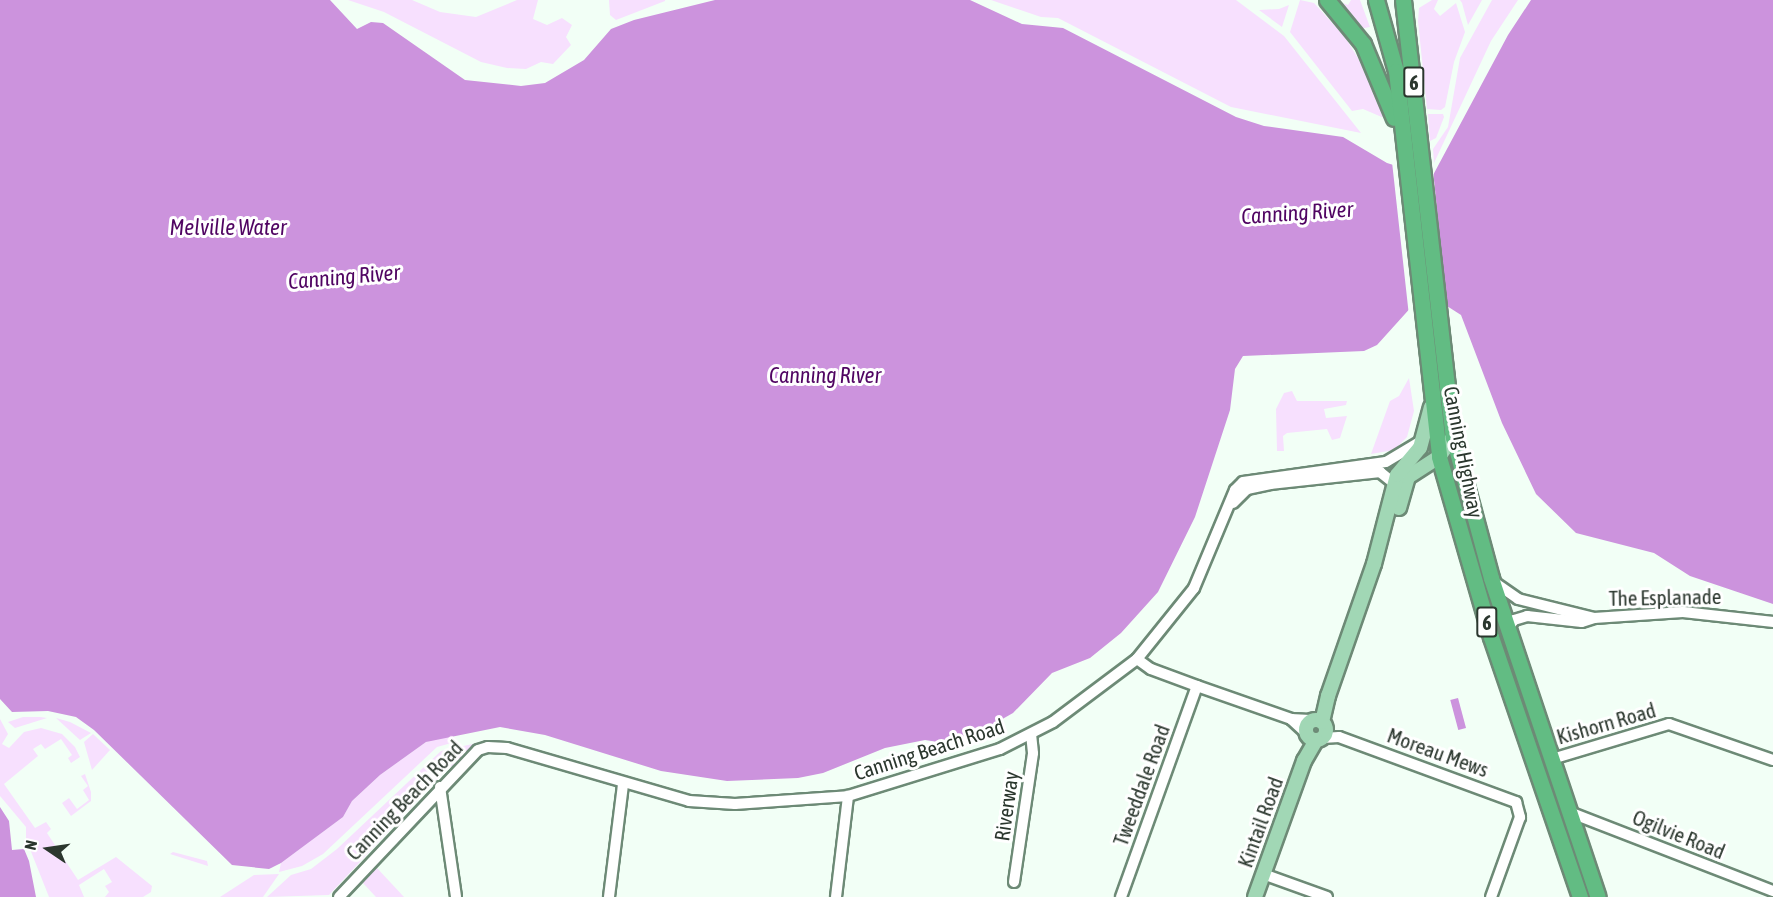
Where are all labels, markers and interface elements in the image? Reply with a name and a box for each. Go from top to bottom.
road number: 6 [1402,65,1426,99]
water label: Canning River [1240,196,1354,230]
water label: Melville Water [170,215,286,241]
water label: Canning River [287,259,401,295]
water label: Canning River [769,363,881,389]
street label: Canning Highway [1439,384,1489,520]
street label: The Esplanade [1609,583,1721,611]
road number: 6 [1475,605,1499,639]
street label: Kishorn Road [1554,697,1658,749]
street label: Canning Beach Road [851,713,1007,785]
street label: Tweeddale Road [1107,721,1175,849]
street label: Moreau Mews [1384,722,1492,782]
street label: Canning Beach Road [341,735,467,865]
street label: Riverway [989,769,1023,843]
street label: Kintail Road [1232,773,1288,871]
street label: Ogilvie Road [1629,804,1729,864]
north arrow [18,819,78,879]
text: N [21,838,40,852]

